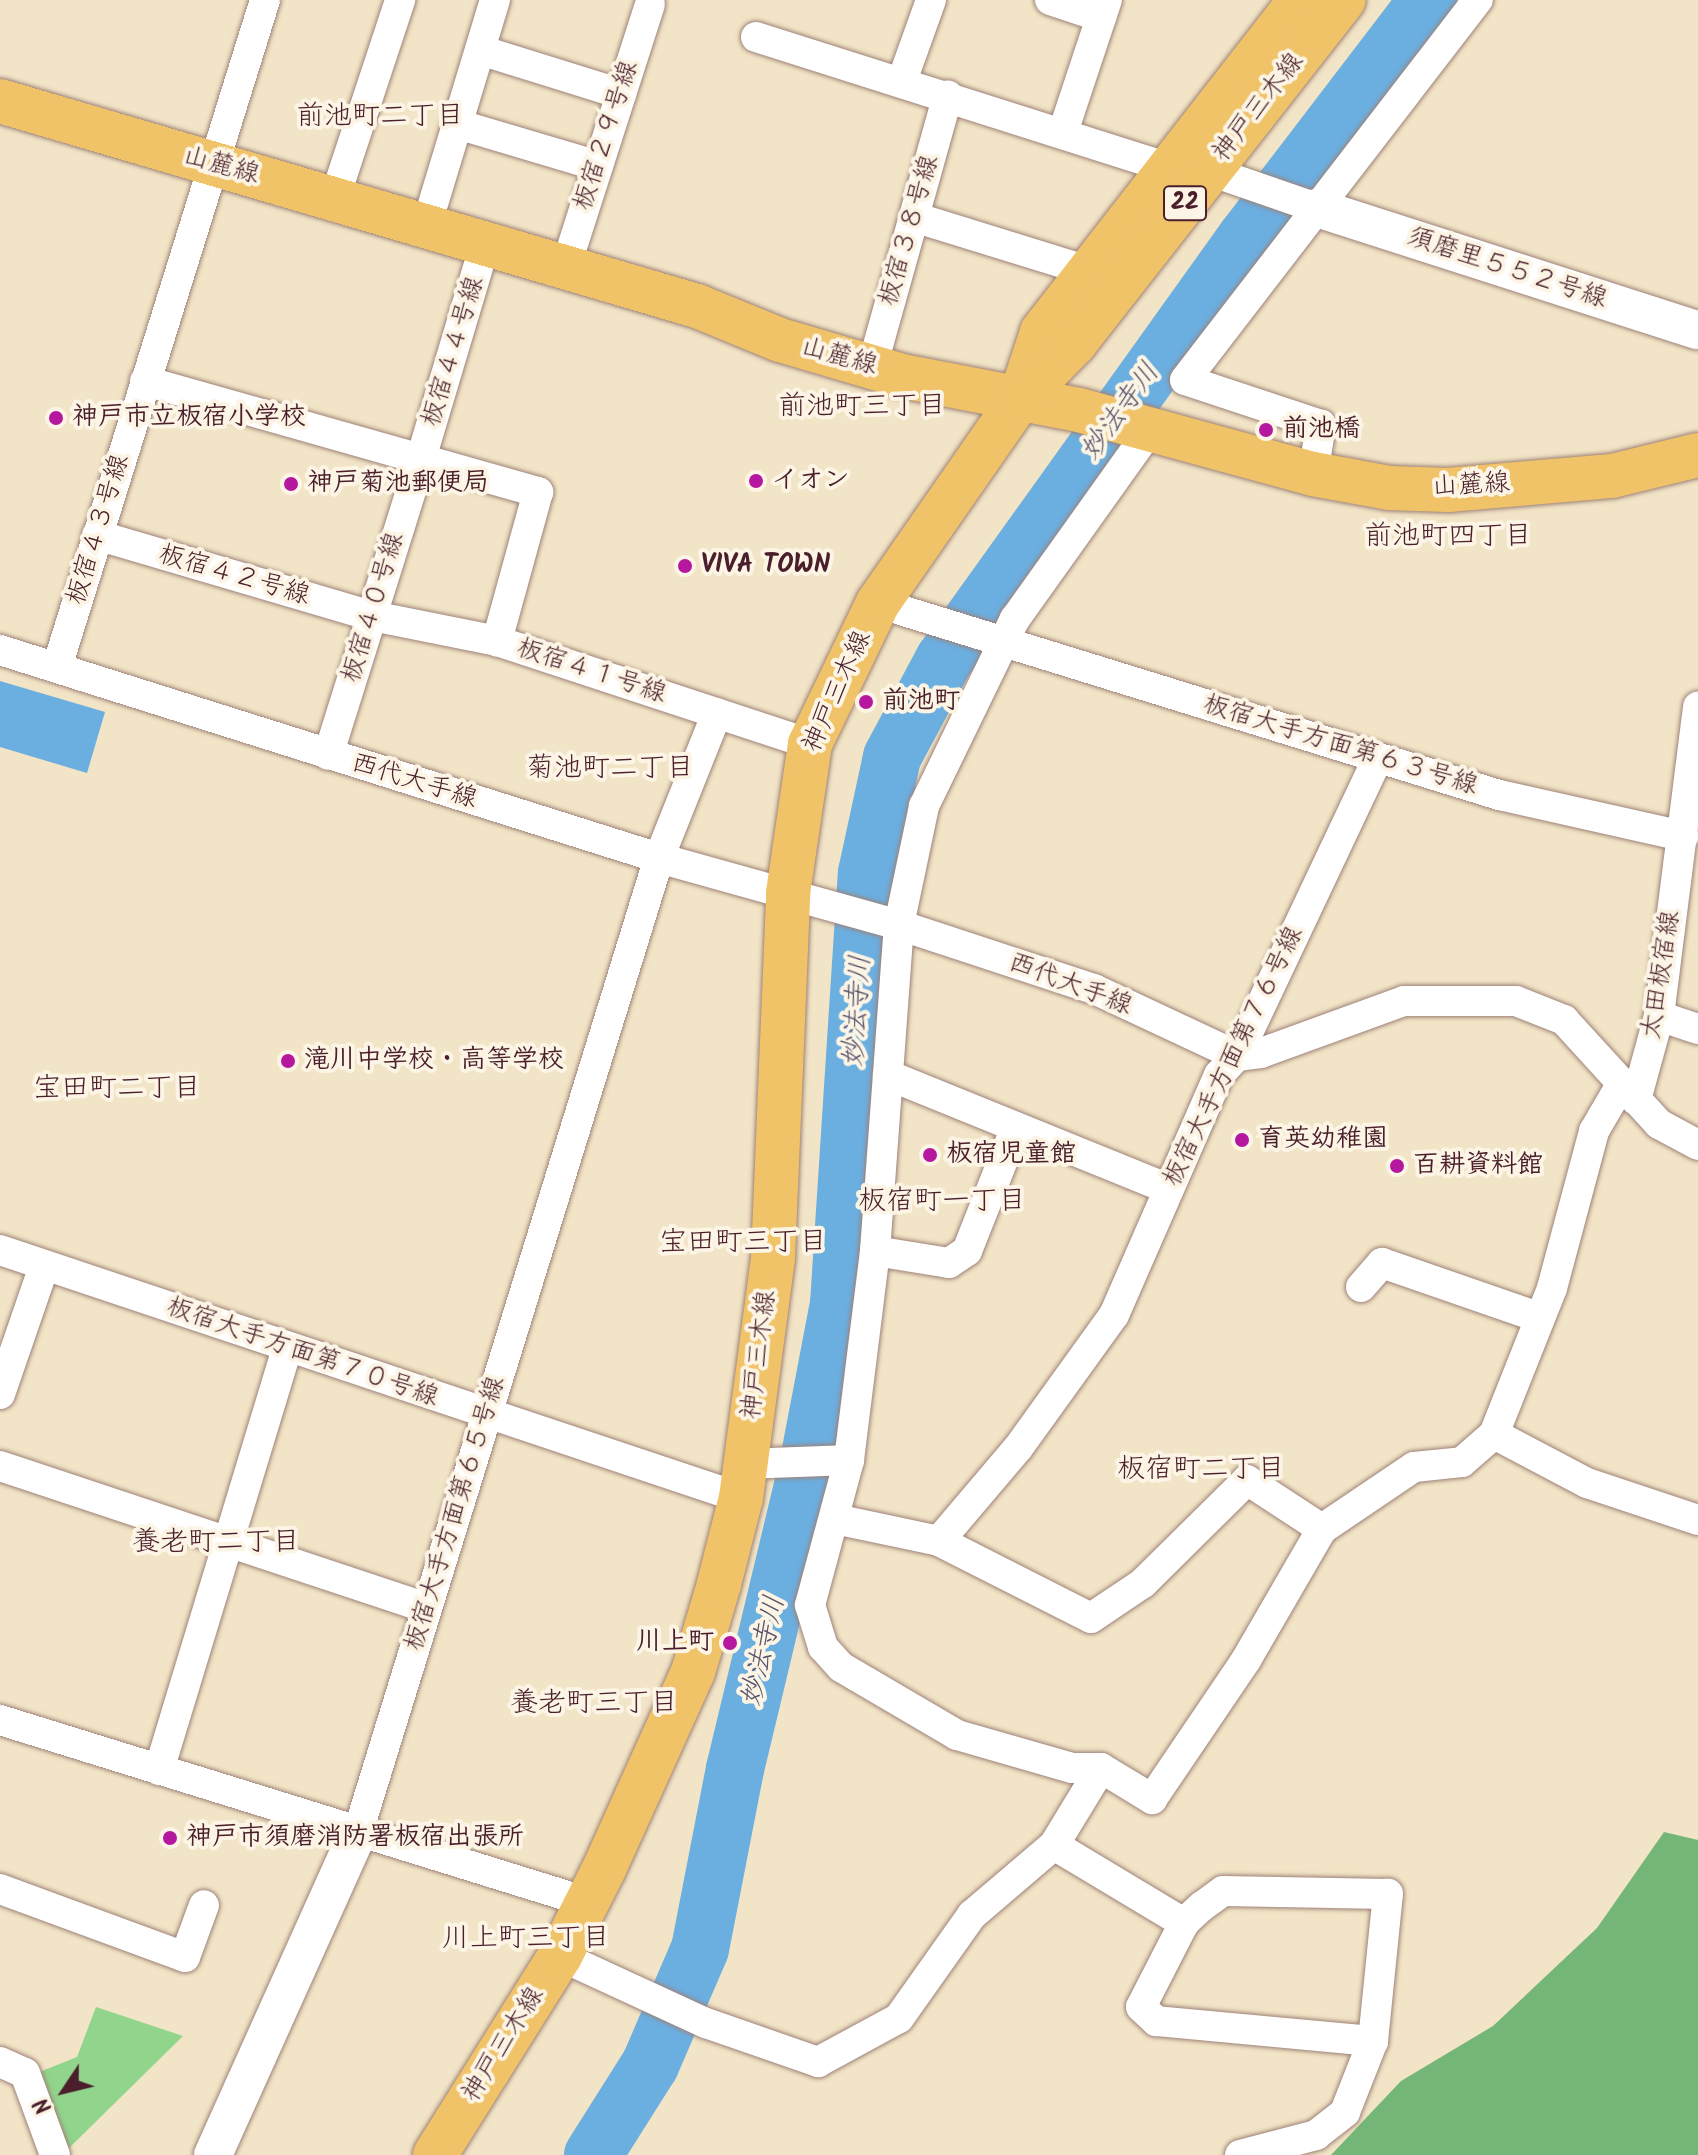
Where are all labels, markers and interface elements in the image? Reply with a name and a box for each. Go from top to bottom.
street label: 神戸三木線 [1207,47,1311,169]
street label: 板宿２９号線 [568,57,646,215]
district label: 前池町二丁目 [296,100,464,134]
street label: 山麓線 [179,140,263,192]
street label: 板宿３８号線 [874,152,946,310]
road number: 22 [1163,183,1207,223]
street label: 須磨里５５２号線 [1403,222,1611,316]
street label: 板宿４４号線 [416,273,492,431]
street label: 山麓線 [797,331,881,383]
water label: 妙法寺川 [1074,357,1168,467]
district label: 前池町三丁目 [778,390,946,424]
place label: 神戸市立板宿小学校 [72,402,306,434]
marker: 神戸市立板宿小学校 [47,409,65,427]
place label: 前池橋 [1282,414,1360,446]
marker: 前池橋 [1257,421,1275,439]
street label: 板宿４３号線 [61,451,137,609]
place label: イオン [772,465,850,497]
place label: 神戸菊池郵便局 [307,468,489,500]
street label: 山麓線 [1431,468,1511,504]
marker: イオン [747,472,765,490]
marker: 神戸菊池郵便局 [282,475,300,493]
district label: 前池町四丁目 [1364,520,1532,554]
street label: 板宿４０号線 [336,529,412,687]
street label: 板宿４２号線 [155,540,313,612]
place label: VIVA TOWN [701,550,830,582]
marker: VIVA TOWN [676,557,694,575]
street label: 神戸三木線 [797,626,879,758]
street label: 板宿４１号線 [512,633,670,711]
place label: 前池町 [882,686,960,718]
street label: 板宿大手方面第６３号線 [1199,689,1481,803]
marker: 前池町 [857,693,875,711]
street label: 西代大手線 [347,748,481,816]
district label: 菊池町二丁目 [526,752,694,786]
street label: 太田板宿線 [1636,908,1688,1042]
street label: 板宿大手方面第７６号線 [1157,922,1311,1192]
street label: 西代大手線 [1004,947,1136,1023]
water label: 妙法寺川 [837,954,879,1068]
place label: 滝川中学校・高等学校 [304,1045,564,1077]
marker: 滝川中学校・高等学校 [279,1052,297,1070]
district label: 宝田町二丁目 [33,1072,201,1106]
place label: 育英幼稚園 [1258,1124,1388,1156]
marker: 育英幼稚園 [1233,1131,1251,1149]
place label: 板宿児童館 [946,1139,1076,1171]
marker: 板宿児童館 [921,1146,939,1164]
place label: 百耕資料館 [1413,1150,1543,1182]
marker: 百耕資料館 [1388,1157,1406,1175]
district label: 板宿町一丁目 [858,1185,1026,1219]
district label: 宝田町三丁目 [659,1226,827,1260]
street label: 神戸三木線 [737,1289,783,1421]
street label: 板宿大手方面第７０号線 [162,1292,442,1414]
street label: 板宿大手方面第６５号線 [399,1373,513,1655]
district label: 板宿町二丁目 [1117,1453,1285,1487]
district label: 養老町二丁目 [132,1526,300,1560]
water label: 妙法寺川 [735,1593,793,1709]
place label: 川上町 [636,1627,714,1659]
marker: 川上町 [721,1634,739,1652]
district label: 養老町三丁目 [510,1687,678,1721]
place label: 神戸市須磨消防署板宿出張所 [186,1822,524,1854]
marker: 神戸市須磨消防署板宿出張所 [161,1829,179,1847]
district label: 川上町三丁目 [442,1922,610,1956]
street label: 神戸三木線 [456,1982,552,2108]
north arrow [24,2051,104,2131]
text: N [26,2089,62,2121]

